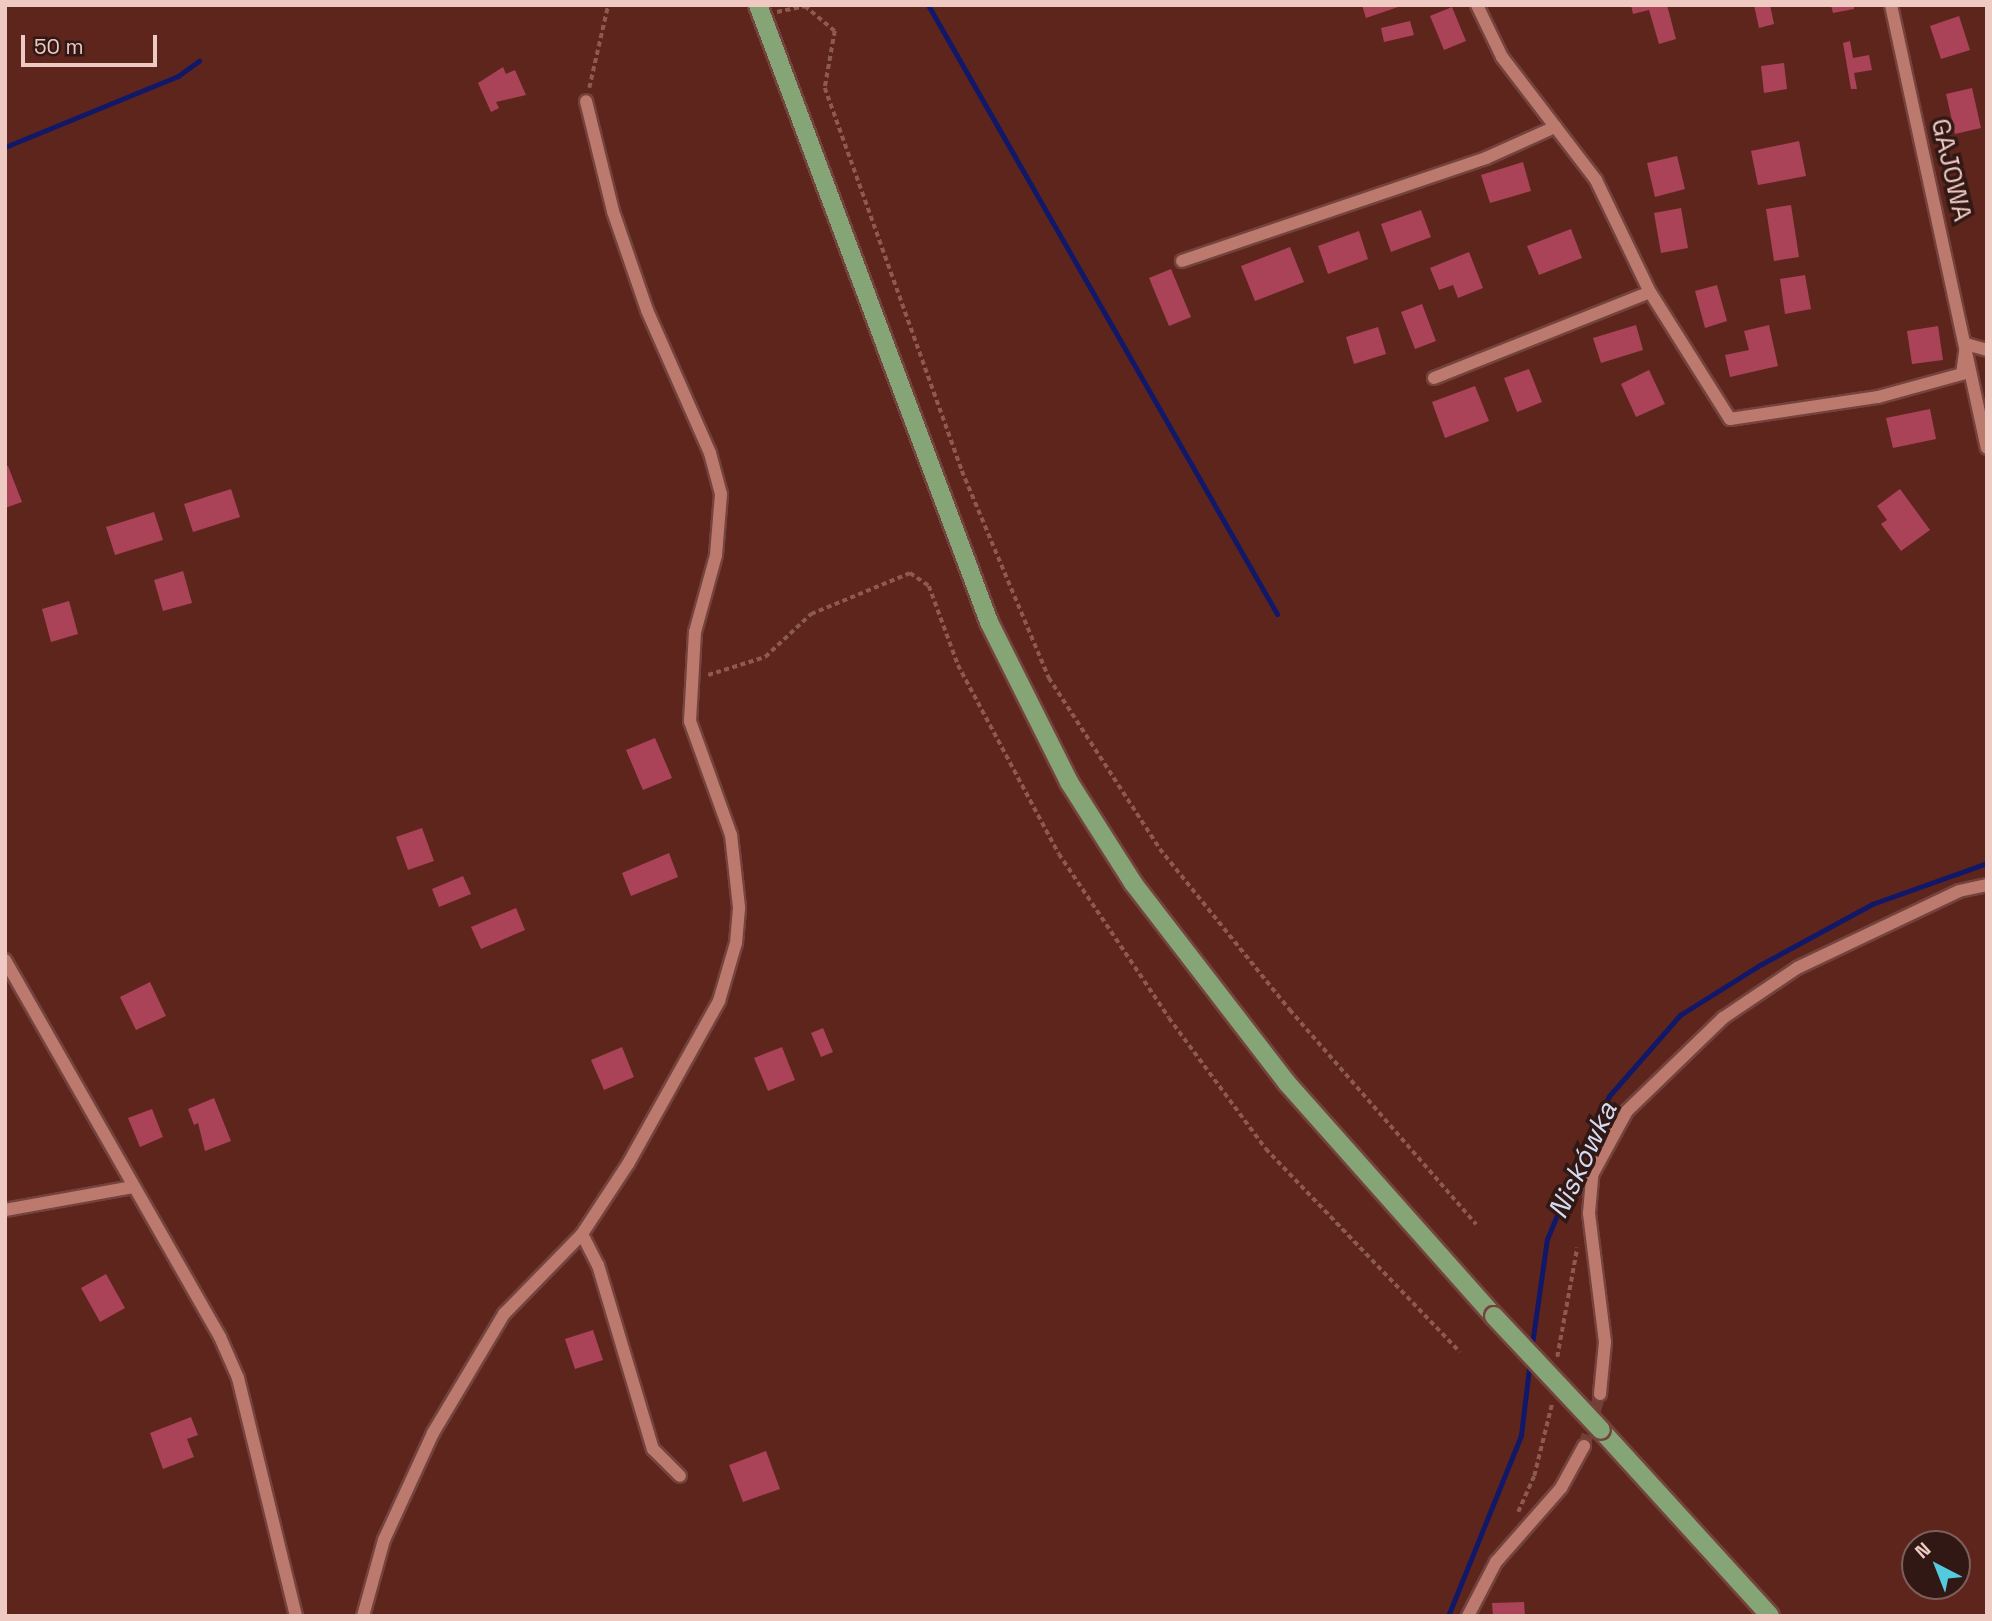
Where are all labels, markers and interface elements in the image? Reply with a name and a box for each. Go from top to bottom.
scale bar [24,21,161,65]
text: 50 m [34,33,84,60]
street label: GAJOWA [1924,116,1978,224]
water label: Niskówka [1540,1096,1624,1224]
north arrow [1901,1530,1971,1600]
text: N [1910,1537,1936,1564]

